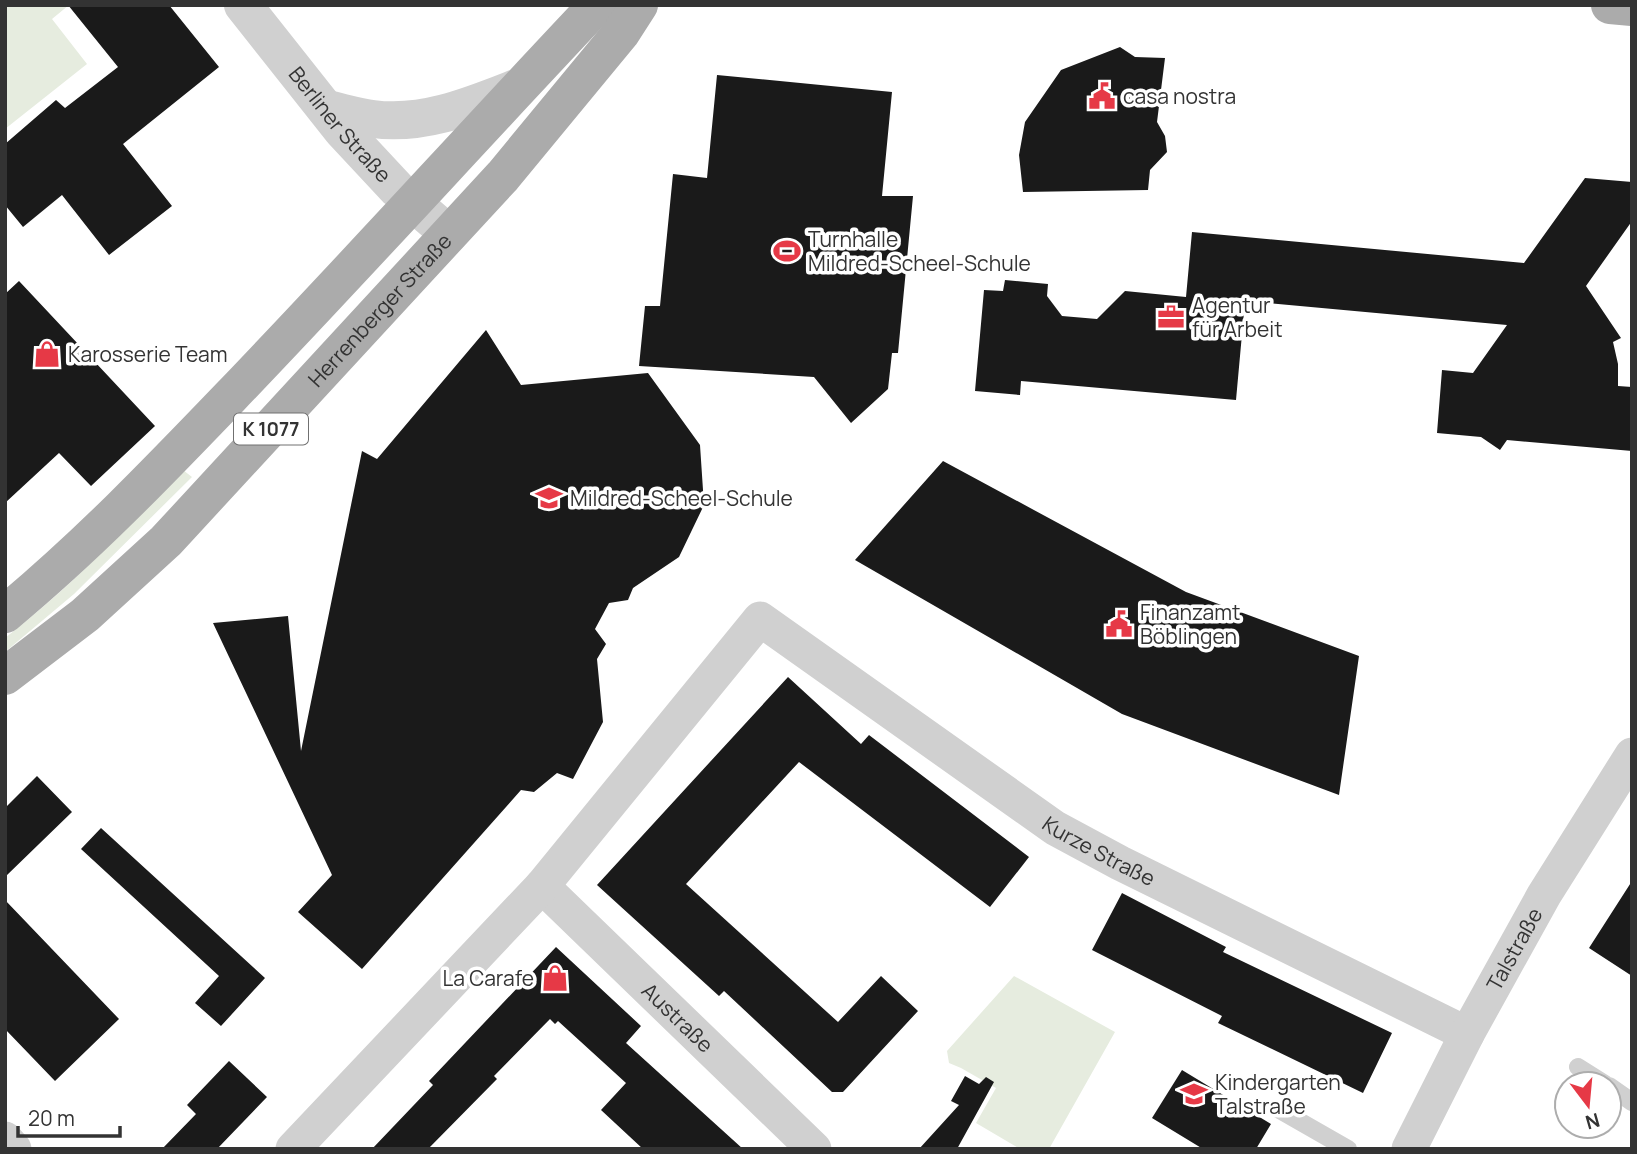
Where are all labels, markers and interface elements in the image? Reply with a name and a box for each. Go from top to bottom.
street label: Berliner Straße [283,61,398,188]
public building icon: casa nostra [1087,81,1117,111]
place label: casa nostra [1123,82,1236,110]
place label: Turnhalle Mildred-Scheel-Schule [808,225,1031,277]
street label: Herrenberger Straße [302,227,457,393]
sports icon: Turnhalle Mildred-Scheel-Schule [772,236,802,266]
place label: Agentur für Arbeit [1192,291,1283,343]
office icon: Agentur für Arbeit [1156,302,1186,332]
shop icon: Karosserie Team [32,339,62,369]
place label: Karosserie Team [68,340,227,368]
road number: K 1077 [234,414,308,444]
school or university icon: Mildred-Scheel-Schule [534,483,564,513]
place label: Mildred-Scheel-Schule [570,484,793,512]
place label: Finanzamt Böblingen [1140,598,1240,650]
public building icon: Finanzamt Böblingen [1104,609,1134,639]
street label: Kurze Straße [1037,810,1160,892]
street label: Talstraße [1480,902,1548,995]
shop icon: La Carafe [540,963,570,993]
place label: La Carafe [443,964,534,992]
street label: Austraße [636,976,720,1058]
place label: Kindergarten Talstraße [1215,1068,1341,1120]
north arrow [1553,1070,1623,1140]
school or university icon: Kindergarten Talstraße [1179,1079,1209,1109]
scale bar [18,1094,119,1138]
text: 20 m [28,1104,75,1132]
text: N [1583,1107,1603,1136]

